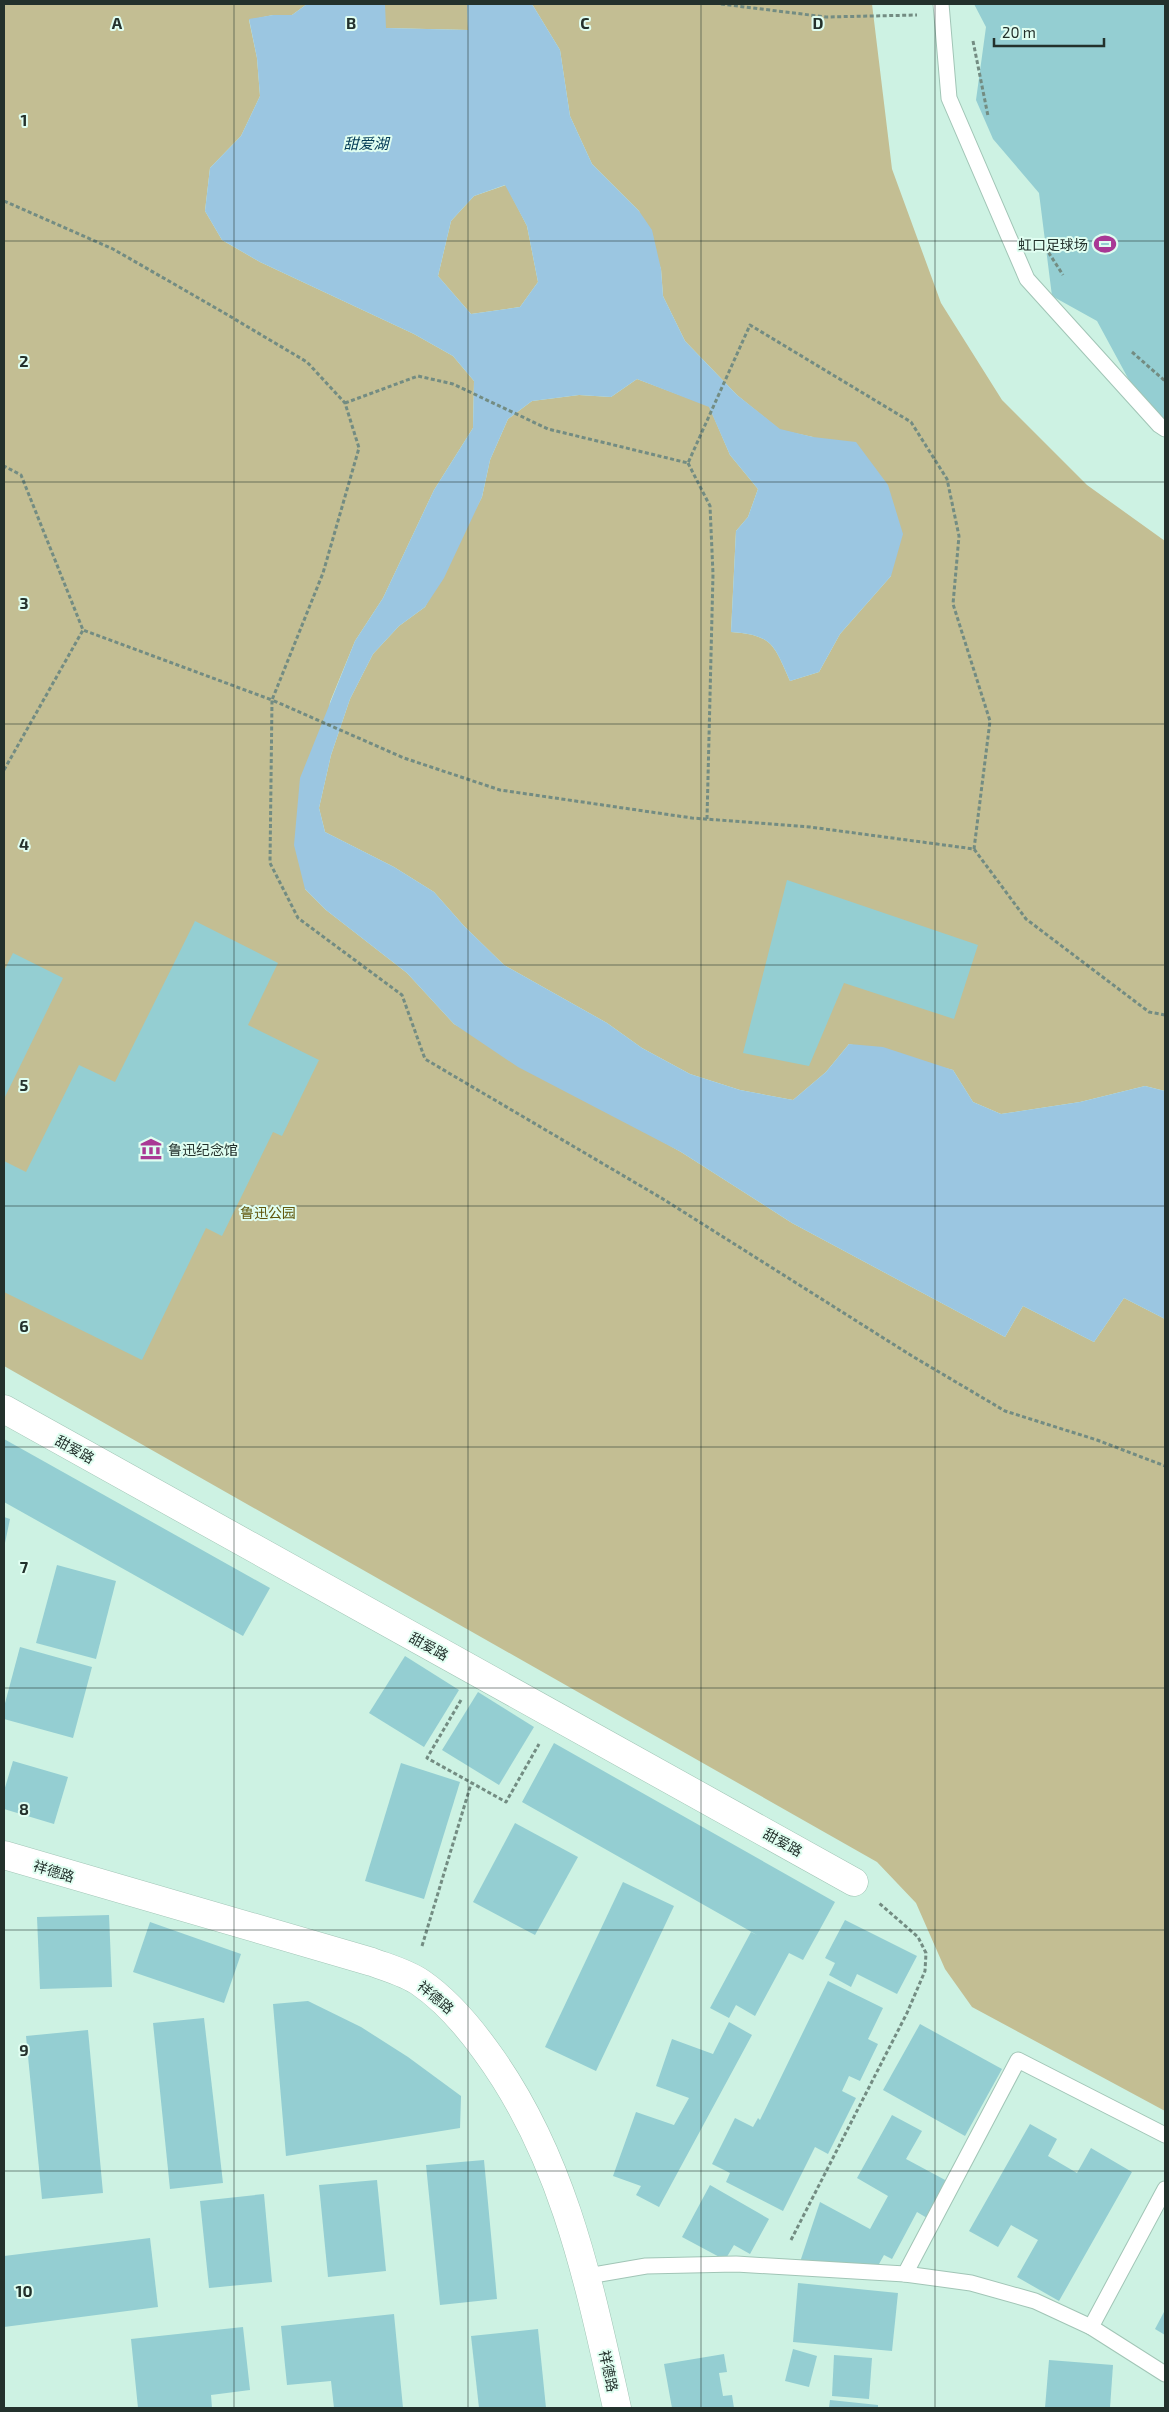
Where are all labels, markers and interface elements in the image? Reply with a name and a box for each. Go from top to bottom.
text: A [112,13,123,32]
text: B [346,13,356,32]
text: C [580,13,590,32]
text: D [813,13,824,32]
scale bar [994,15,1104,47]
text: 20 m [1002,23,1036,41]
text: 1 [21,110,27,129]
water label: 甜爱湖 [343,134,390,152]
sports icon: 虹口足球场 [1092,231,1118,257]
place label: 虹口足球场 [1018,236,1088,253]
text: 2 [19,351,29,370]
text: 3 [19,593,29,612]
text: 4 [19,834,29,853]
text: 5 [20,1075,29,1094]
museum icon: 鲁迅纪念馆 [138,1136,164,1162]
place label: 鲁迅纪念馆 [168,1141,238,1158]
park label: 鲁迅公园 [240,1204,296,1221]
text: 6 [19,1316,29,1335]
street label: 甜爱路 [53,1431,97,1467]
text: 7 [20,1557,29,1576]
street label: 甜爱路 [407,1628,451,1664]
text: 8 [19,1799,29,1818]
street label: 甜爱路 [761,1824,805,1860]
street label: 祥德路 [31,1857,77,1885]
street label: 祥德路 [414,1977,458,2017]
text: 9 [19,2040,29,2059]
text: 10 [15,2281,33,2300]
street label: 祥德路 [596,2349,622,2393]

